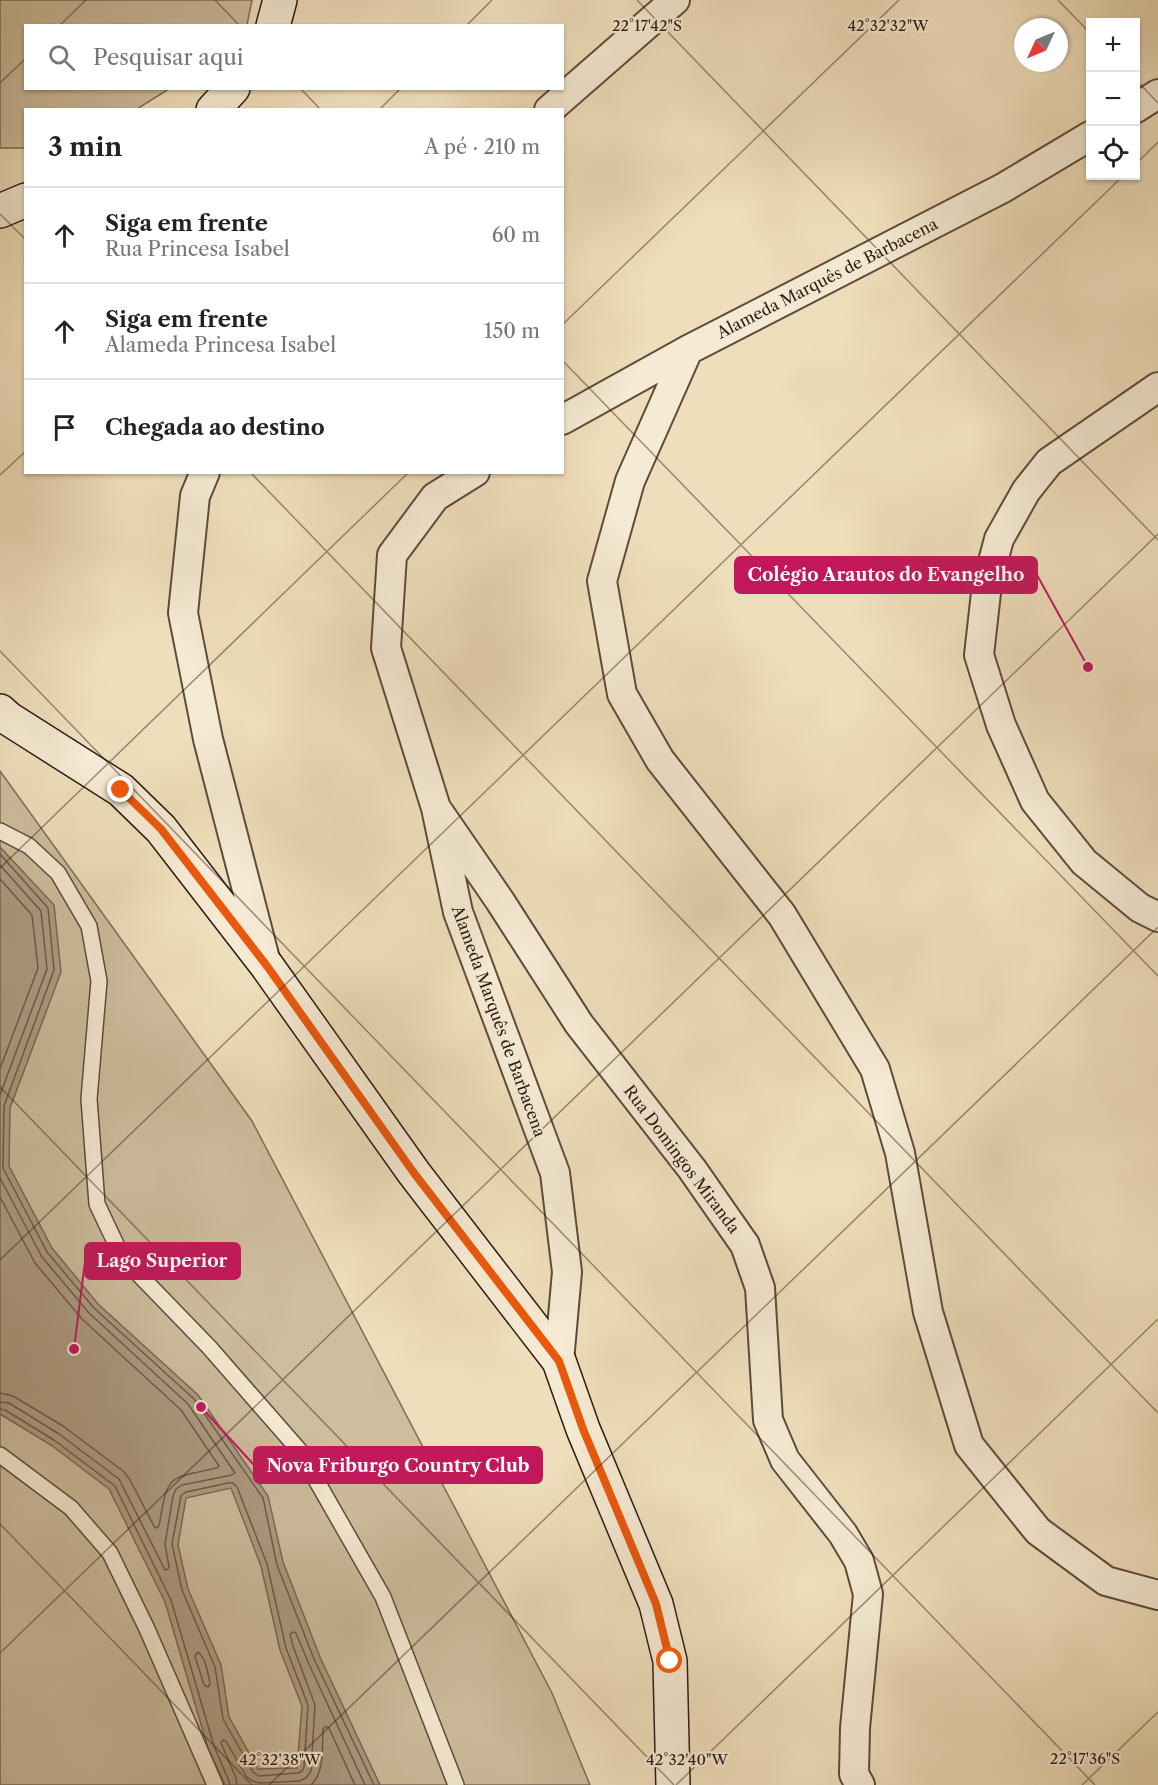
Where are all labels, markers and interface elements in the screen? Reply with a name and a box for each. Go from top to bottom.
text: 22°17'42"S [612,16,682,35]
text: 42°32'32"W [847,16,929,35]
north arrow [1014,18,1068,72]
map controls [1086,18,1140,180]
button: + [1086,18,1140,72]
search box [24,24,564,90]
icon: search [45,41,78,74]
text: Pesquisar aqui [93,44,243,71]
button: − [1086,72,1140,126]
button: locate [1086,126,1140,180]
text: 3 min [48,131,122,163]
text: A pé · 210 m [424,135,540,159]
text: Siga em frente [105,210,268,237]
street label: Alameda Marquês de Barbacena [712,213,941,343]
icon: ahead [48,219,81,252]
text: 60 m [492,223,540,247]
text: Rua Princesa Isabel [105,237,290,261]
text: Siga em frente [105,306,268,333]
icon: ahead [48,315,81,348]
text: 150 m [484,319,540,343]
text: Alameda Princesa Isabel [105,333,336,357]
icon: arrive [48,411,81,444]
text: Chegada ao destino [105,414,325,441]
callout: Colégio Arautos do Evangelho [735,557,1037,593]
text: Colégio Arautos do Evangelho [747,564,1025,586]
route end [107,776,133,802]
street label: Alameda Marquês de Barbacena [447,901,551,1140]
street label: Rua Domingos Miranda [620,1081,745,1237]
callout: Lago Superior [85,1243,240,1279]
text: Lago Superior [97,1250,228,1272]
callout: Nova Friburgo Country Club [254,1447,542,1483]
text: Nova Friburgo Country Club [266,1455,530,1477]
route start [656,1647,682,1673]
text: 22°17'36"S [1050,1749,1120,1768]
text: 42°32'38"W [239,1750,321,1769]
text: 42°32'40"W [646,1750,728,1769]

